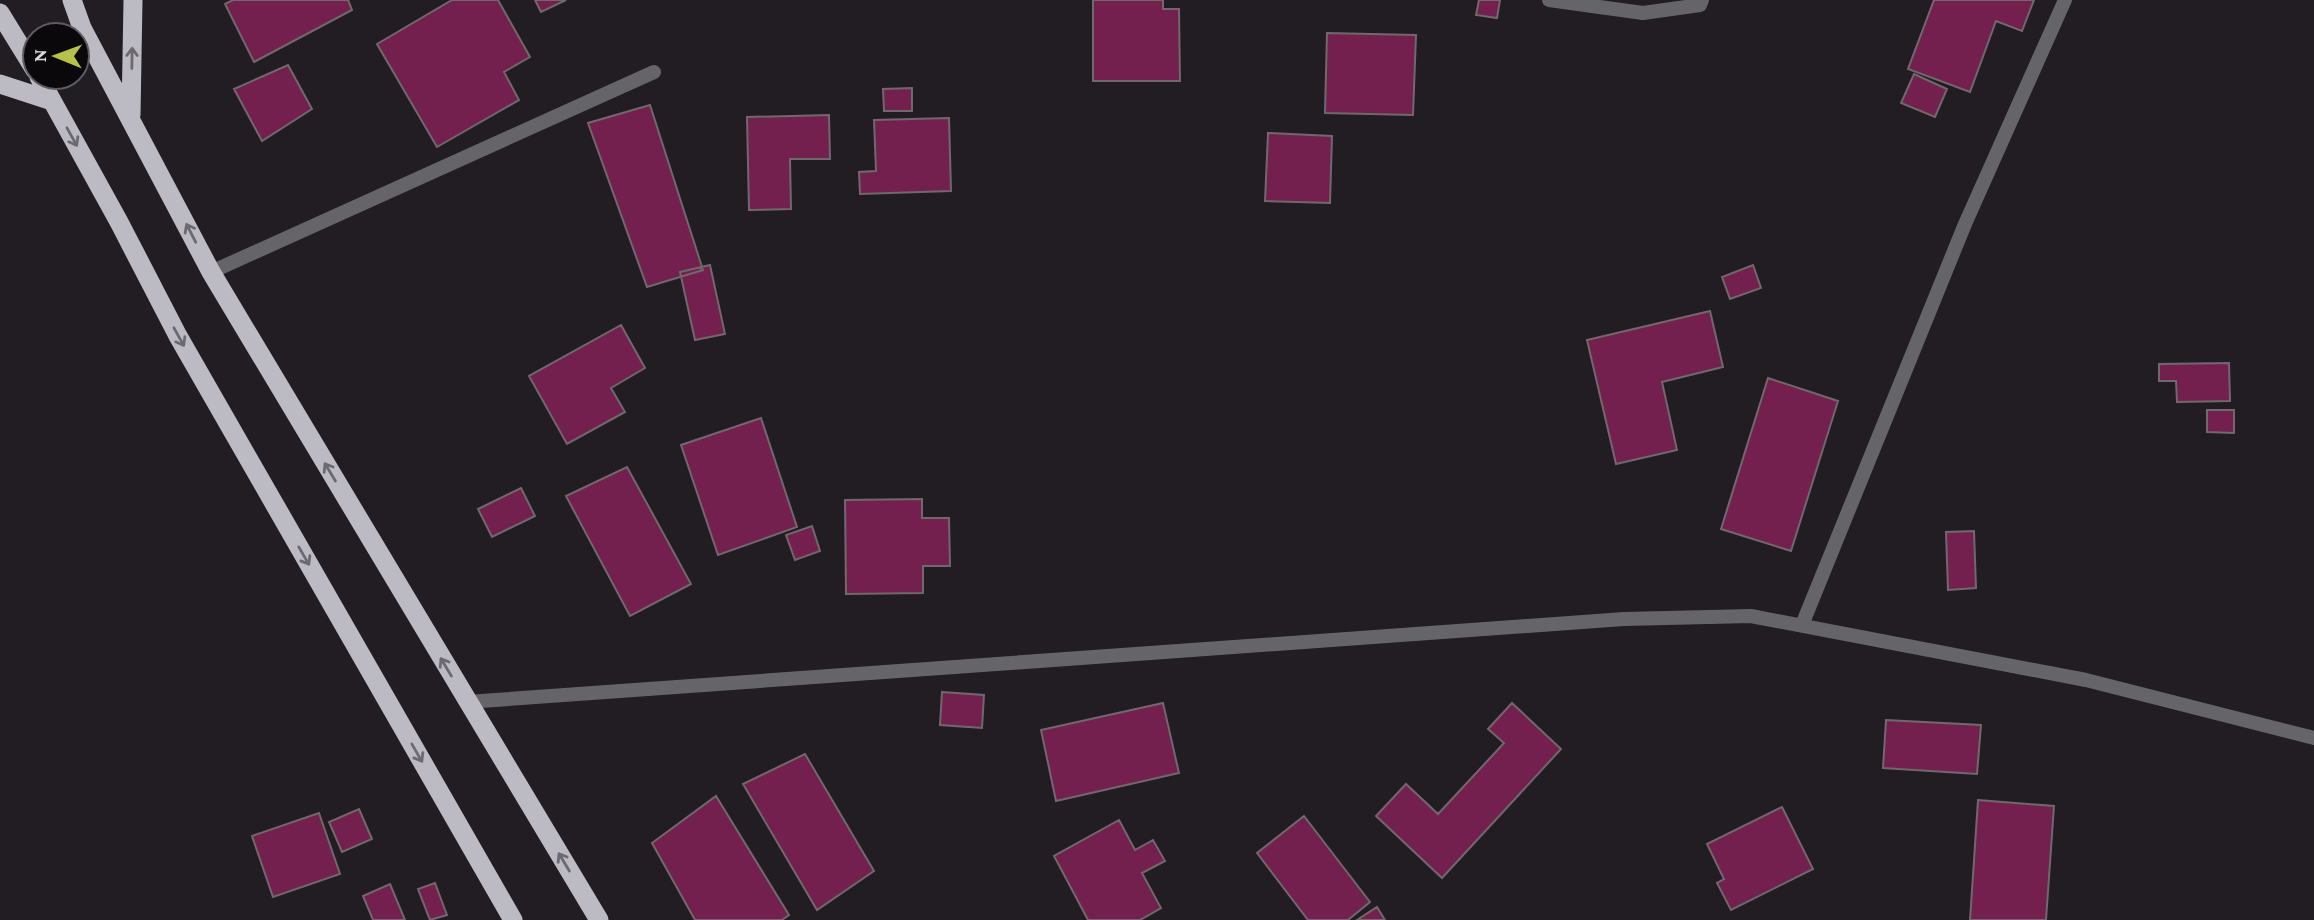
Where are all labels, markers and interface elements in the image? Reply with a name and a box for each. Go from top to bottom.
north arrow [21,21,91,91]
one-way arrow [125,47,139,70]
text: N [29,49,50,62]
one-way arrow [65,126,79,146]
one-way arrow [183,223,197,244]
one-way arrow [172,327,186,347]
one-way arrow [322,462,336,482]
one-way arrow [297,546,311,566]
one-way arrow [439,658,453,678]
one-way arrow [411,743,425,763]
one-way arrow [556,852,570,872]

